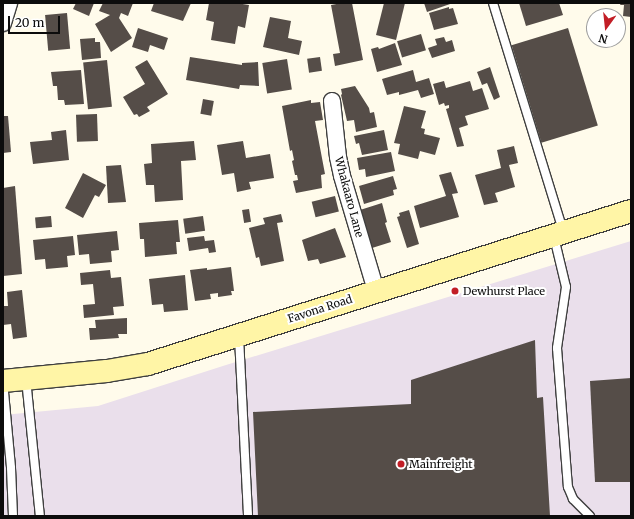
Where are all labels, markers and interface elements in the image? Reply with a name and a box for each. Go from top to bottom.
scale bar [10,8,62,34]
north arrow [586,8,626,48]
text: 20 m [15,15,44,30]
text: N [597,31,609,47]
street label: Whakaaro Lane [332,155,366,239]
place label: Dewhurst Place [463,284,545,298]
marker: Dewhurst Place [450,286,460,296]
street label: Favona Road [286,292,354,326]
place label: Mainfreight [409,457,473,471]
marker: Mainfreight [396,459,406,469]

